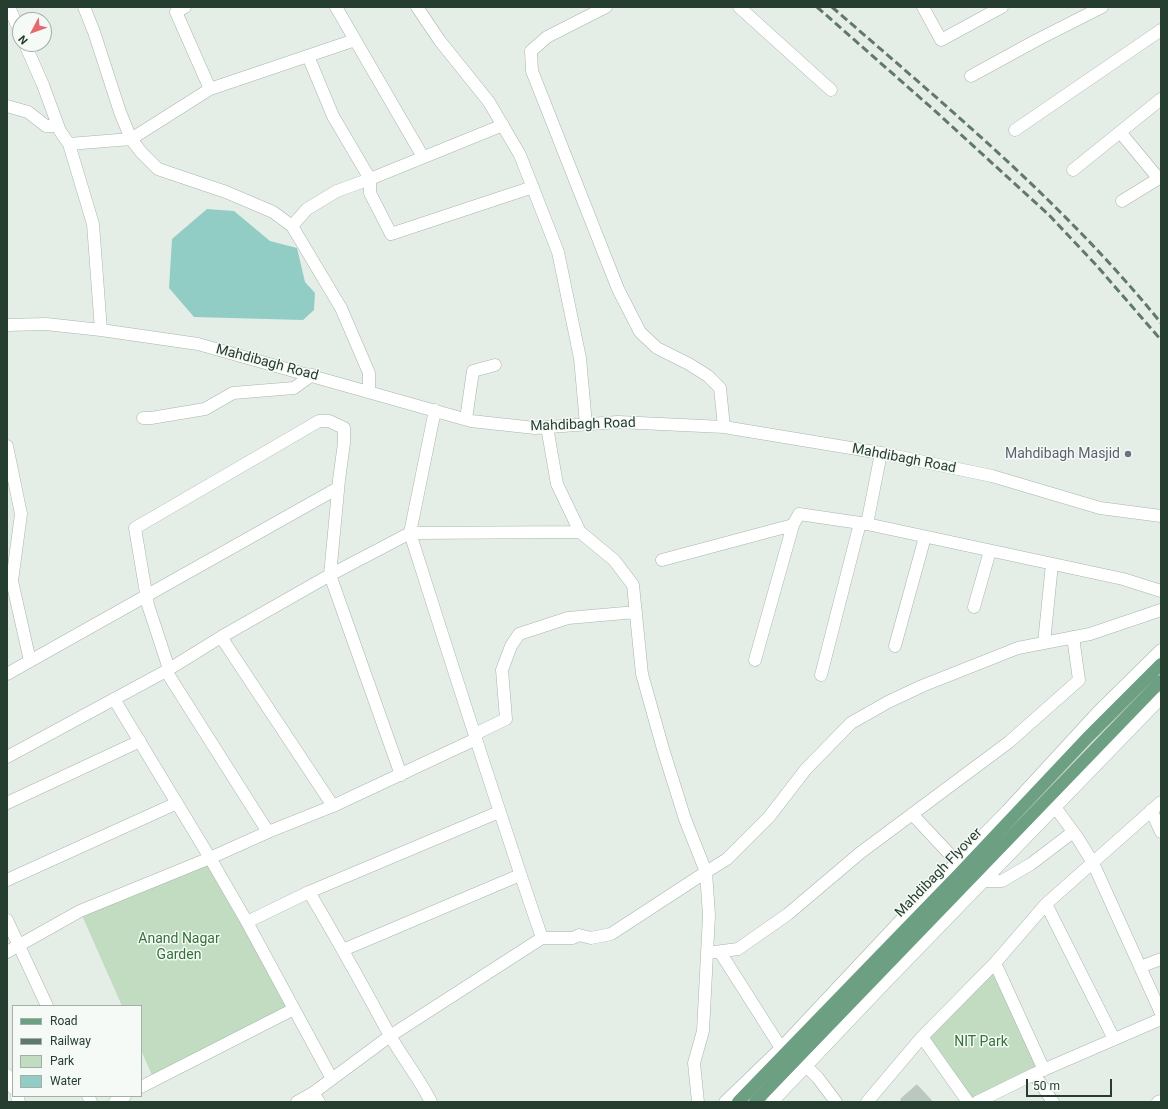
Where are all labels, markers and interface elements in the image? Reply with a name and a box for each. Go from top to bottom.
north arrow [12,12,52,52]
text: N [16,32,31,47]
street label: Mahdibagh Road [214,341,320,385]
street label: Mahdibagh Road [530,415,636,435]
street label: Mahdibagh Road [851,441,957,477]
place label: Mahdibagh Masjid [1005,446,1120,462]
marker: Mahdibagh Masjid [1123,449,1133,459]
street label: Mahdibagh Flyover [892,825,986,921]
park label: Anand Nagar Garden [138,931,220,964]
legend [12,1005,142,1097]
text: Road [50,1014,78,1028]
text: Railway [50,1034,91,1048]
park label: NIT Park [954,1034,1008,1050]
text: Park [50,1054,74,1068]
scale bar [1028,1071,1114,1097]
text: Water [50,1074,81,1088]
text: 50 m [1033,1079,1060,1093]

